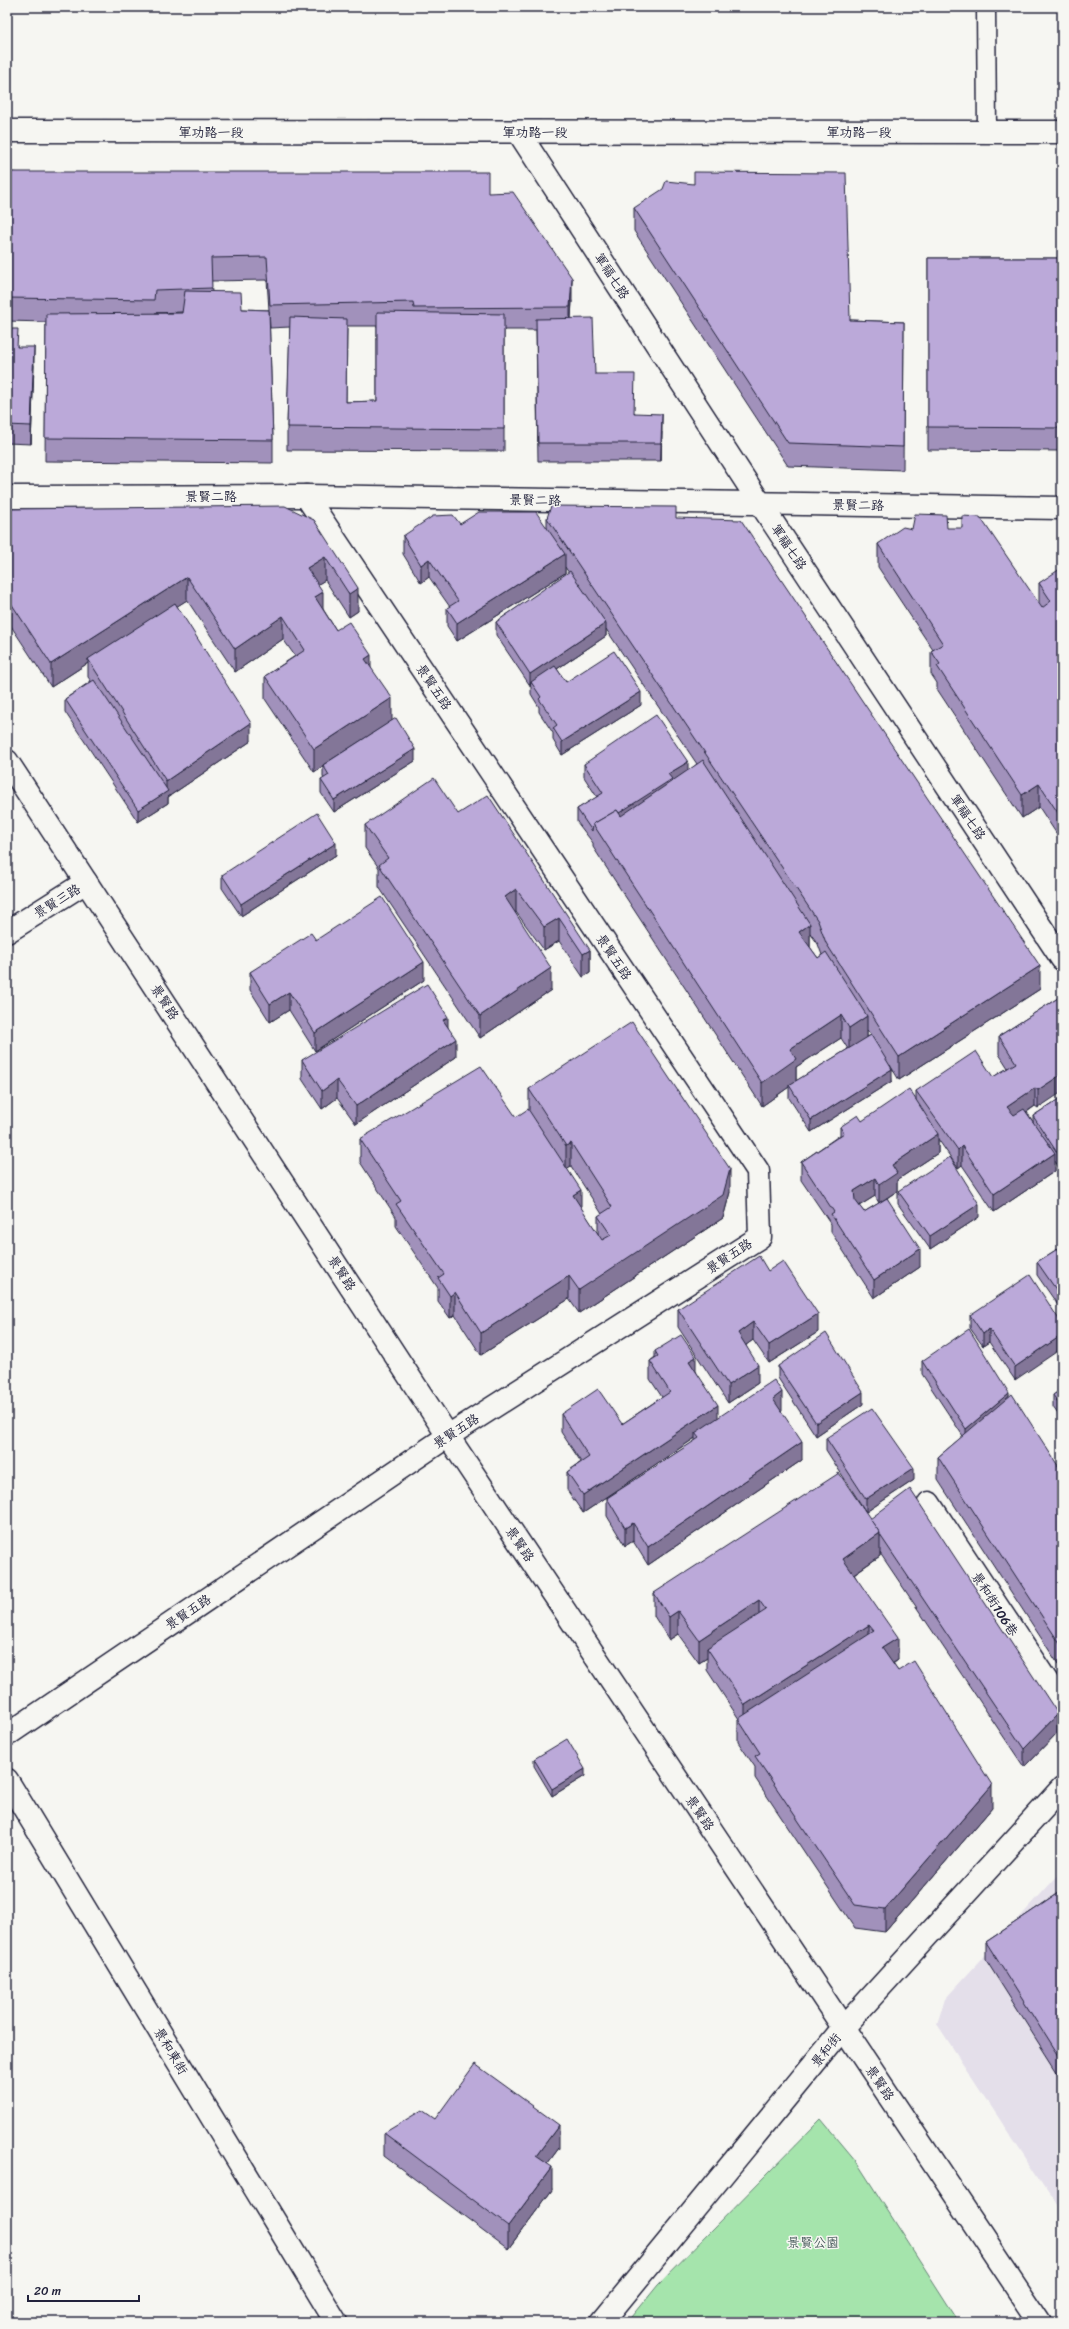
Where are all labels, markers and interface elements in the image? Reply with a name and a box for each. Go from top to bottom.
street label: 軍功路一段 [178,121,244,144]
street label: 軍功路一段 [502,121,568,144]
street label: 軍功路一段 [826,121,892,144]
street label: 軍福七路 [588,248,636,304]
street label: 景賢二路 [185,485,237,508]
street label: 景賢二路 [509,488,561,512]
street label: 景賢二路 [832,493,884,517]
street label: 軍福七路 [765,519,813,575]
street label: 景賢五路 [410,659,458,715]
street label: 軍福七路 [944,789,992,845]
street label: 景賢三路 [29,877,85,925]
street label: 景賢五路 [590,929,638,985]
street label: 景賢路 [145,979,185,1025]
street label: 景賢五路 [701,1232,757,1280]
street label: 景賢路 [322,1250,362,1296]
street label: 景賢五路 [428,1407,484,1455]
street label: 景賢路 [500,1521,540,1567]
street label: 景和街106巷 [965,1567,1025,1641]
street label: 景賢五路 [160,1588,216,1636]
street label: 景賢路 [680,1790,720,1836]
street label: 景和東街 [148,2023,194,2079]
street label: 景和街 [805,2028,847,2072]
street label: 景賢路 [860,2060,900,2106]
park label: 景賢公園 [787,2231,839,2254]
scale bar [28,2277,139,2303]
text: 20 m [34,2280,61,2302]

